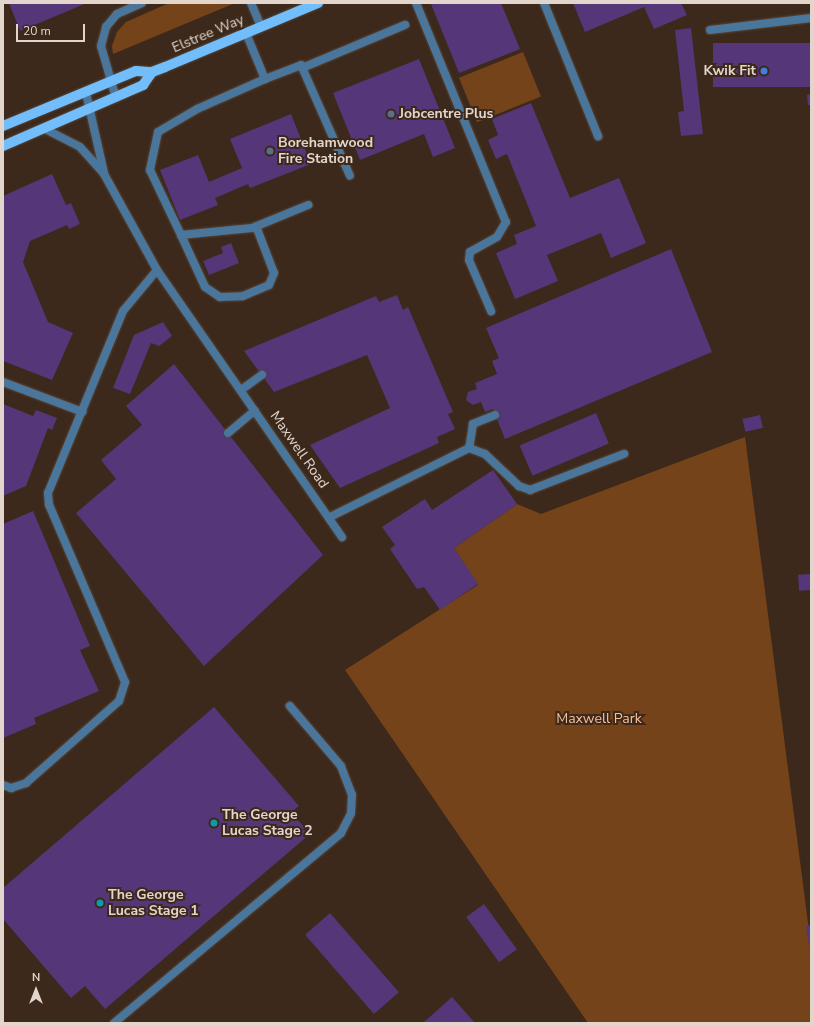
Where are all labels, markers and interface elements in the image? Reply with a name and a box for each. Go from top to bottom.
street label: Elstree Way [170,11,246,57]
scale bar [18,16,87,42]
text: 20 m [23,23,51,39]
place label: Kwik Fit [704,63,756,79]
marker: Kwik Fit [759,66,769,76]
place label: Jobcentre Plus [399,106,493,122]
marker: Jobcentre Plus [386,109,396,119]
place label: Borehamwood Fire Station [278,135,373,168]
marker: Borehamwood Fire Station [265,146,275,156]
street label: Maxwell Road [266,408,332,492]
park label: Maxwell Park [556,711,642,727]
place label: The George Lucas Stage 2 [222,807,313,840]
marker: The George Lucas Stage 2 [209,818,219,828]
place label: The George Lucas Stage 1 [108,887,199,920]
marker: The George Lucas Stage 1 [95,898,105,908]
north arrow [16,970,56,1010]
text: N [32,970,40,985]

